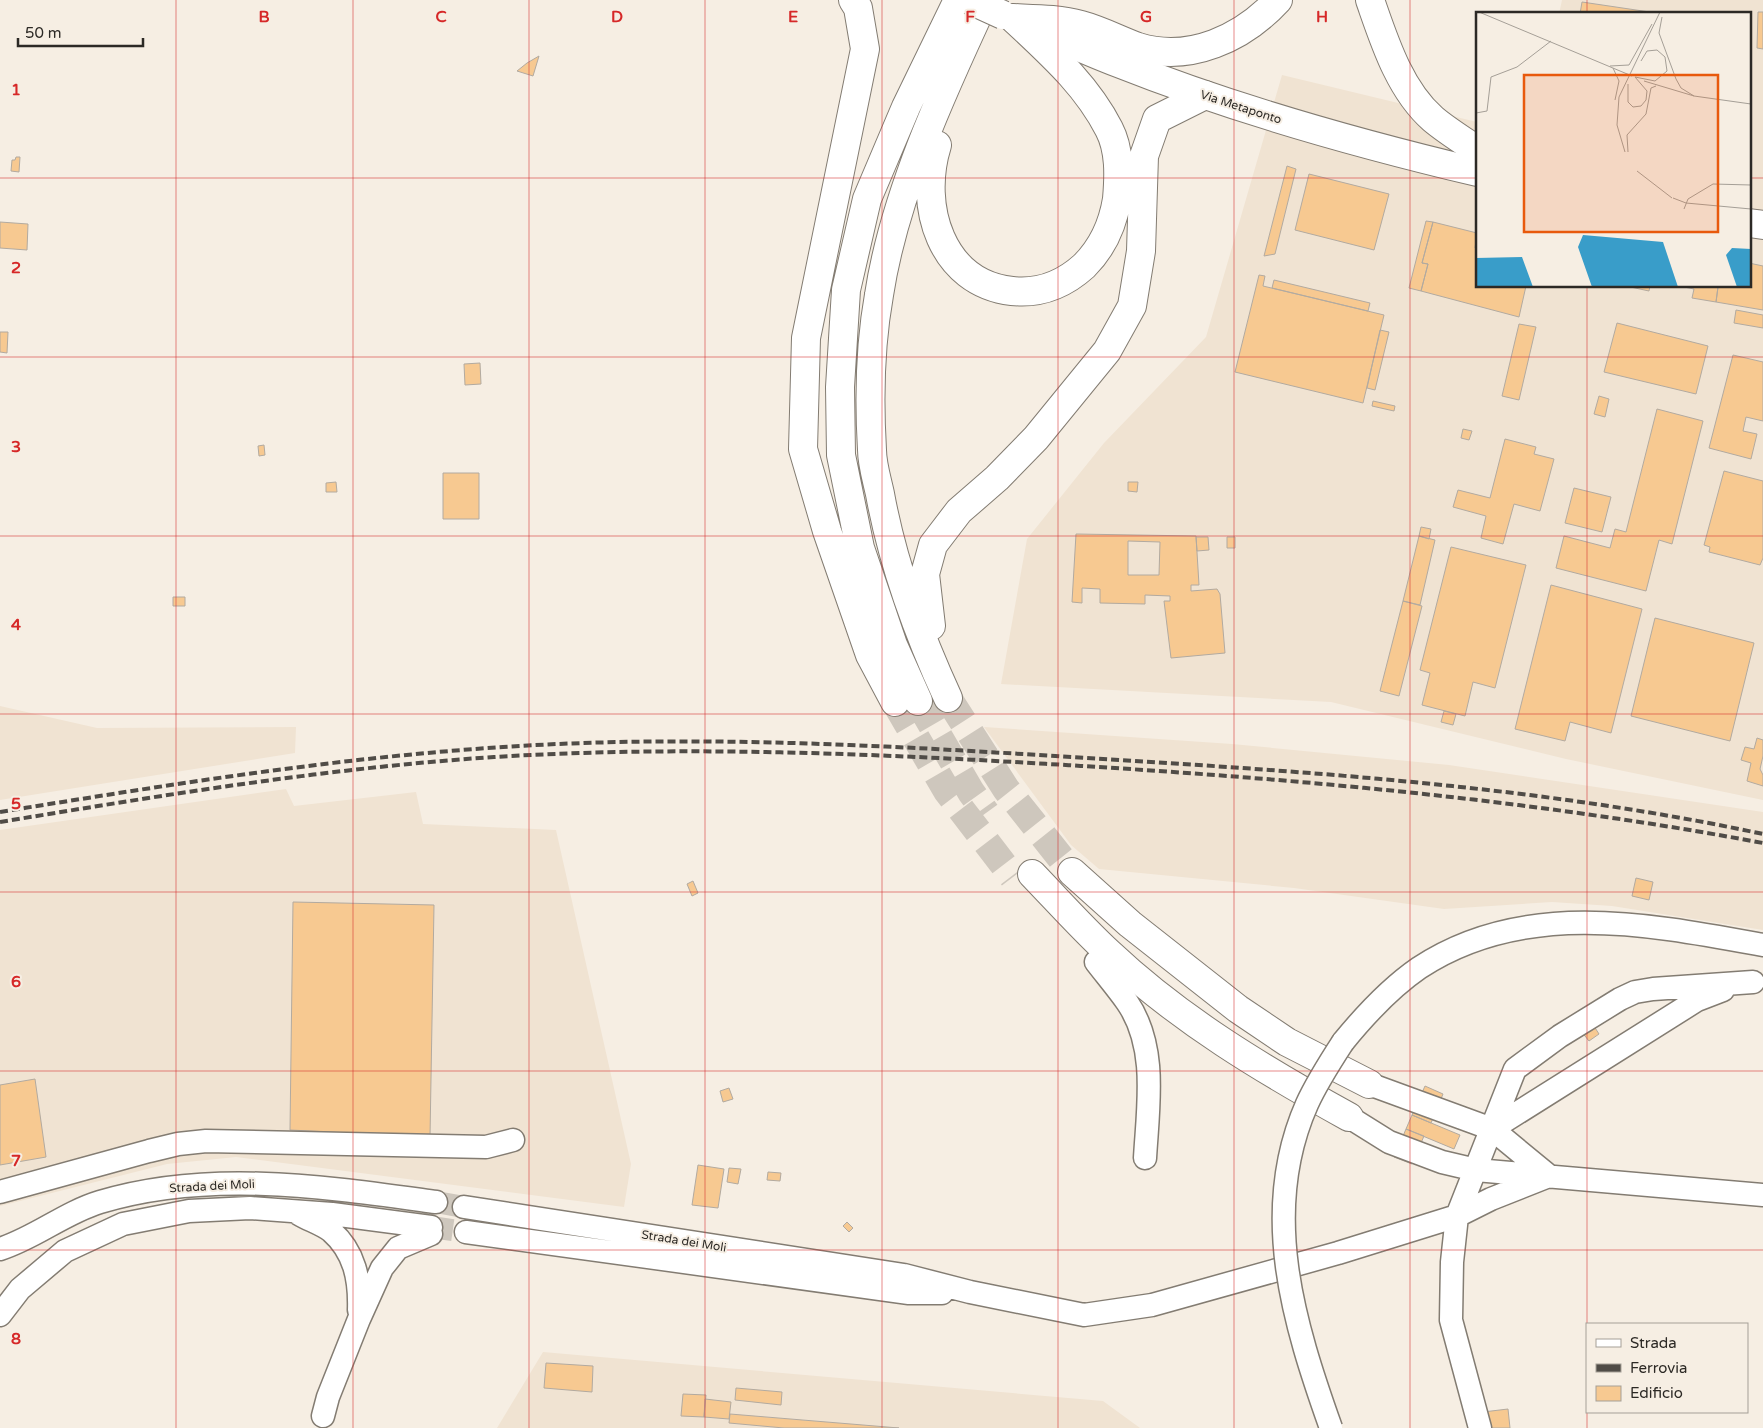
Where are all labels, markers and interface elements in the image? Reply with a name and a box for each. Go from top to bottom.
text: B [258,7,270,27]
text: C [435,7,447,27]
text: D [611,7,623,27]
text: E [788,7,798,27]
text: F [965,7,975,27]
text: G [1140,7,1152,27]
text: H [1316,7,1328,27]
inset map [1476,12,1750,288]
scale bar [18,15,142,47]
text: 50 m [25,24,62,42]
text: 1 [11,80,21,100]
street label: Via Metaponto [1199,87,1283,127]
text: 2 [11,258,21,278]
text: 3 [11,437,21,457]
text: 4 [11,615,21,635]
text: 5 [11,794,21,814]
text: 6 [11,972,21,992]
text: 7 [11,1151,21,1171]
street label: Strada dei Moli [169,1177,255,1195]
street label: Strada dei Moli [641,1227,727,1255]
legend [1586,1323,1748,1413]
text: 8 [11,1329,21,1349]
text: Strada [1630,1334,1677,1352]
text: Ferrovia [1630,1359,1687,1377]
text: Edificio [1630,1384,1683,1402]

